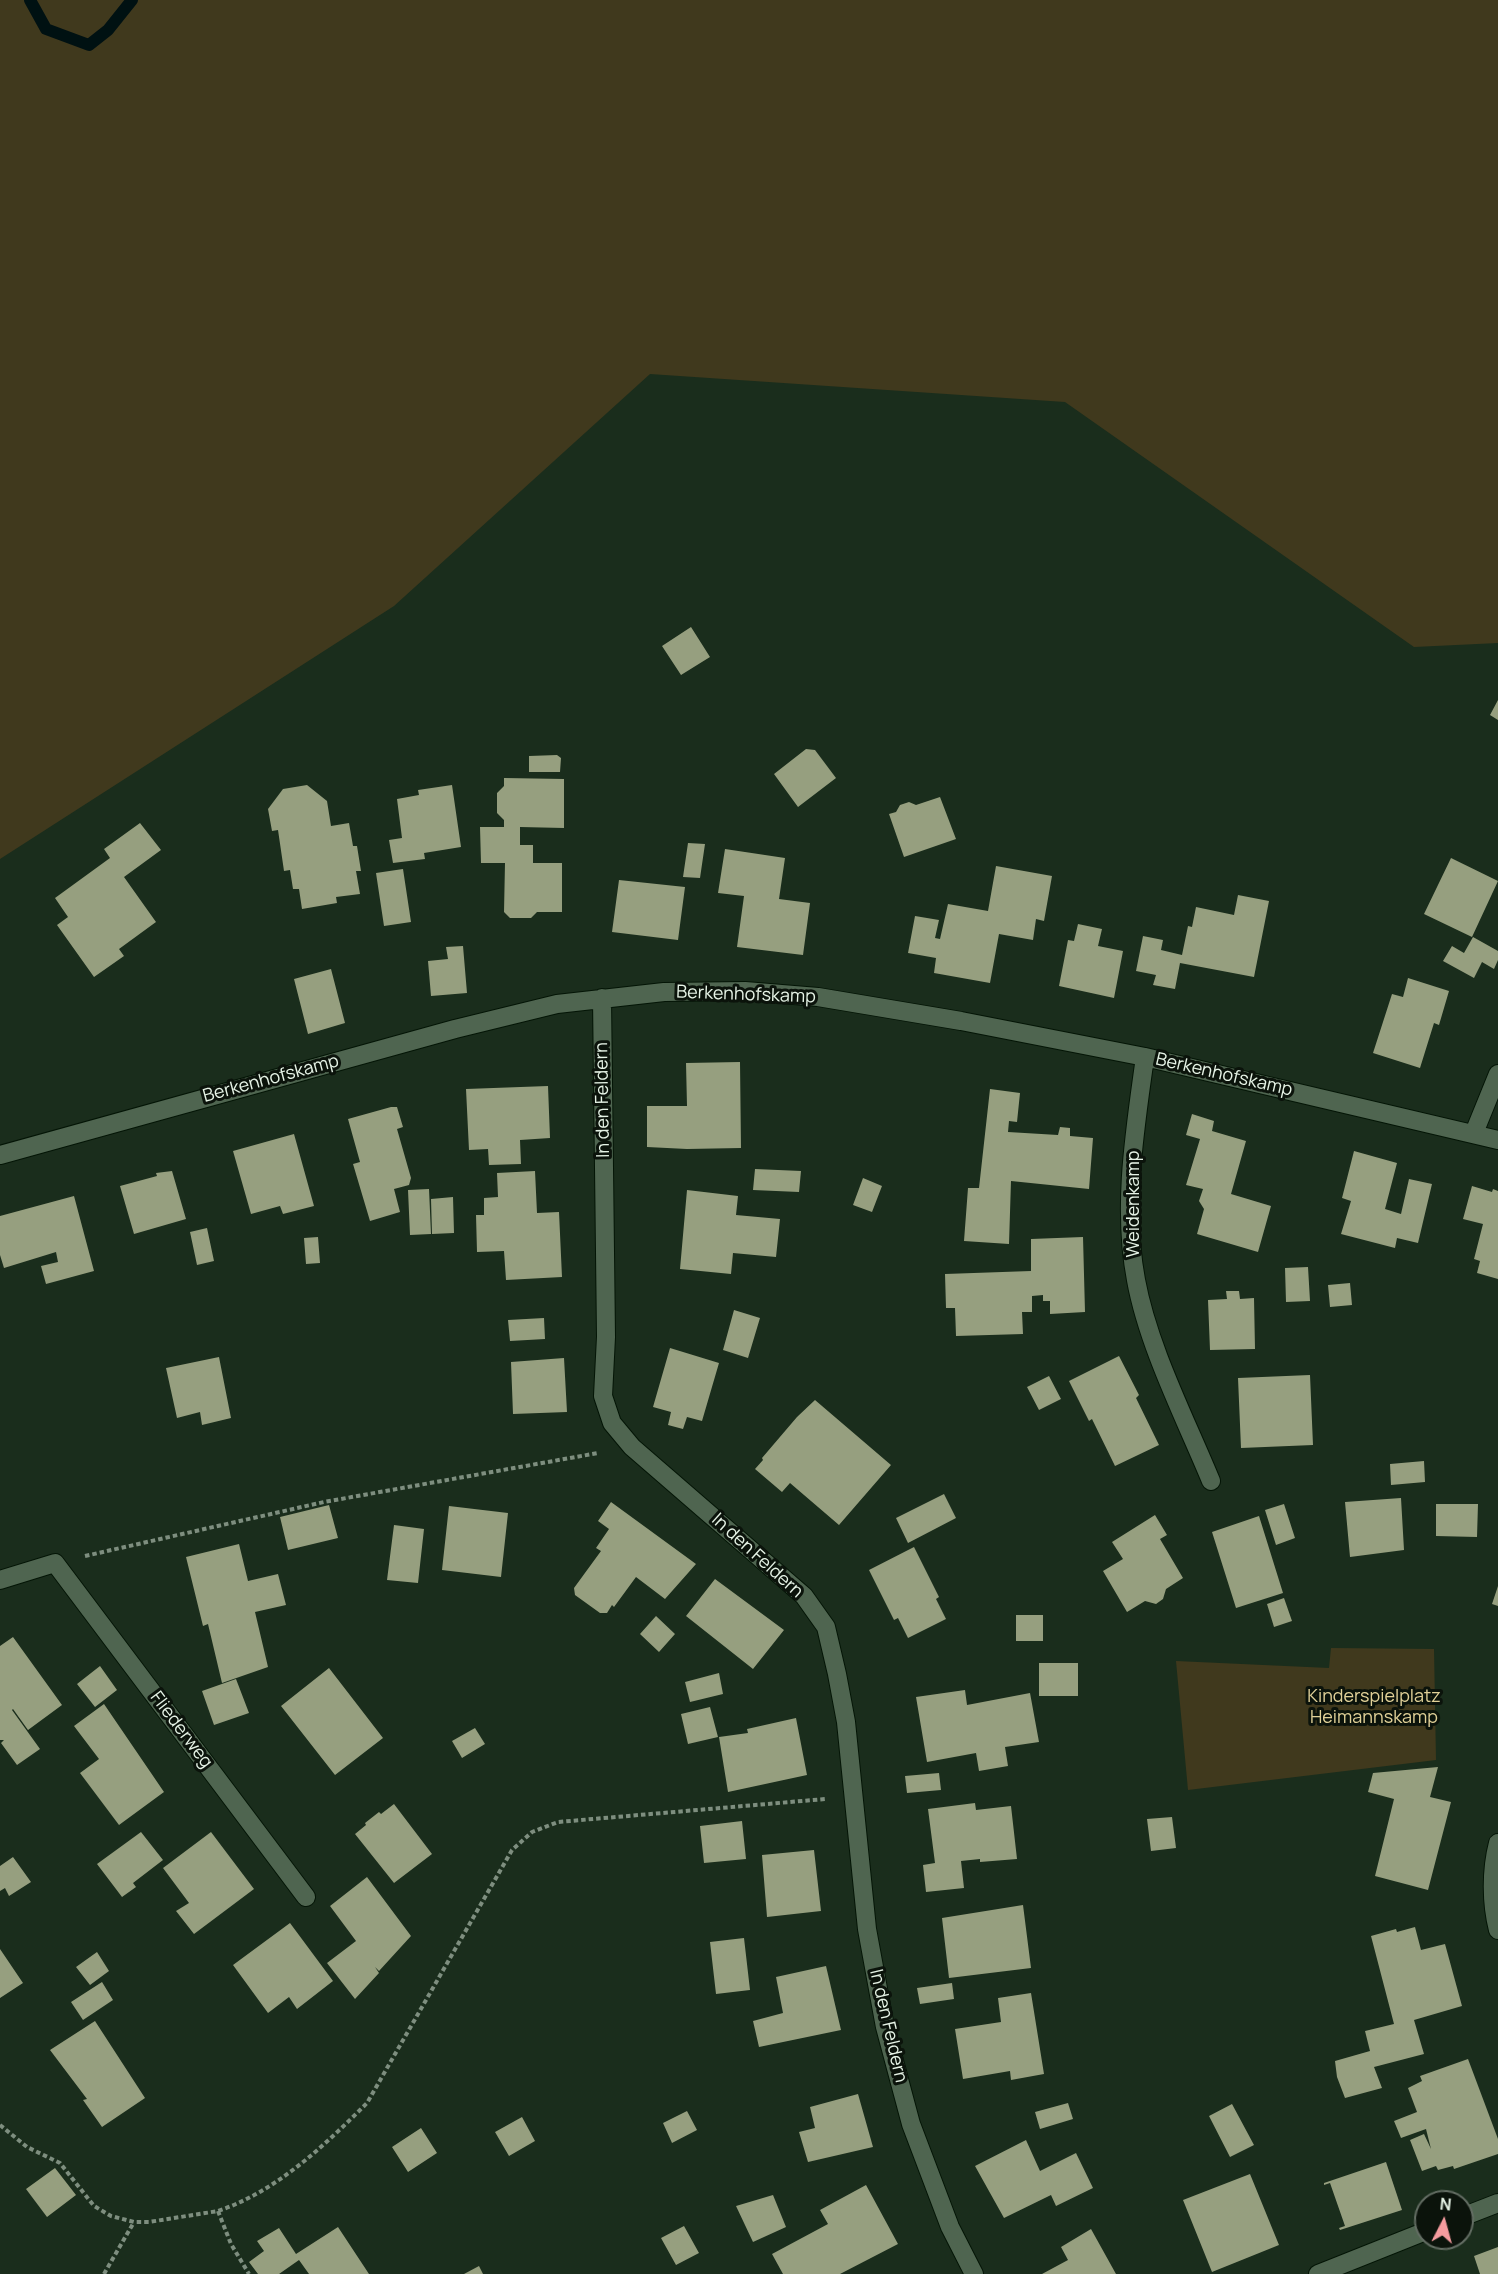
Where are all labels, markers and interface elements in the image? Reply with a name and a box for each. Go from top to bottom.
street label: Berkenhofskamp [676,982,816,1008]
street label: In den Feldern [591,1042,615,1158]
street label: Berkenhofskamp [1153,1049,1295,1101]
street label: Berkenhofskamp [201,1050,341,1108]
street label: Weidenkamp [1123,1151,1145,1257]
street label: In den Feldern [707,1509,807,1603]
park label: Kinderspielplatz Heimannskamp [1307,1686,1441,1728]
street label: Fliederweg [145,1687,217,1773]
street label: In den Feldern [864,1967,912,2085]
north arrow [1414,2190,1474,2250]
text: N [1439,2193,1453,2216]

